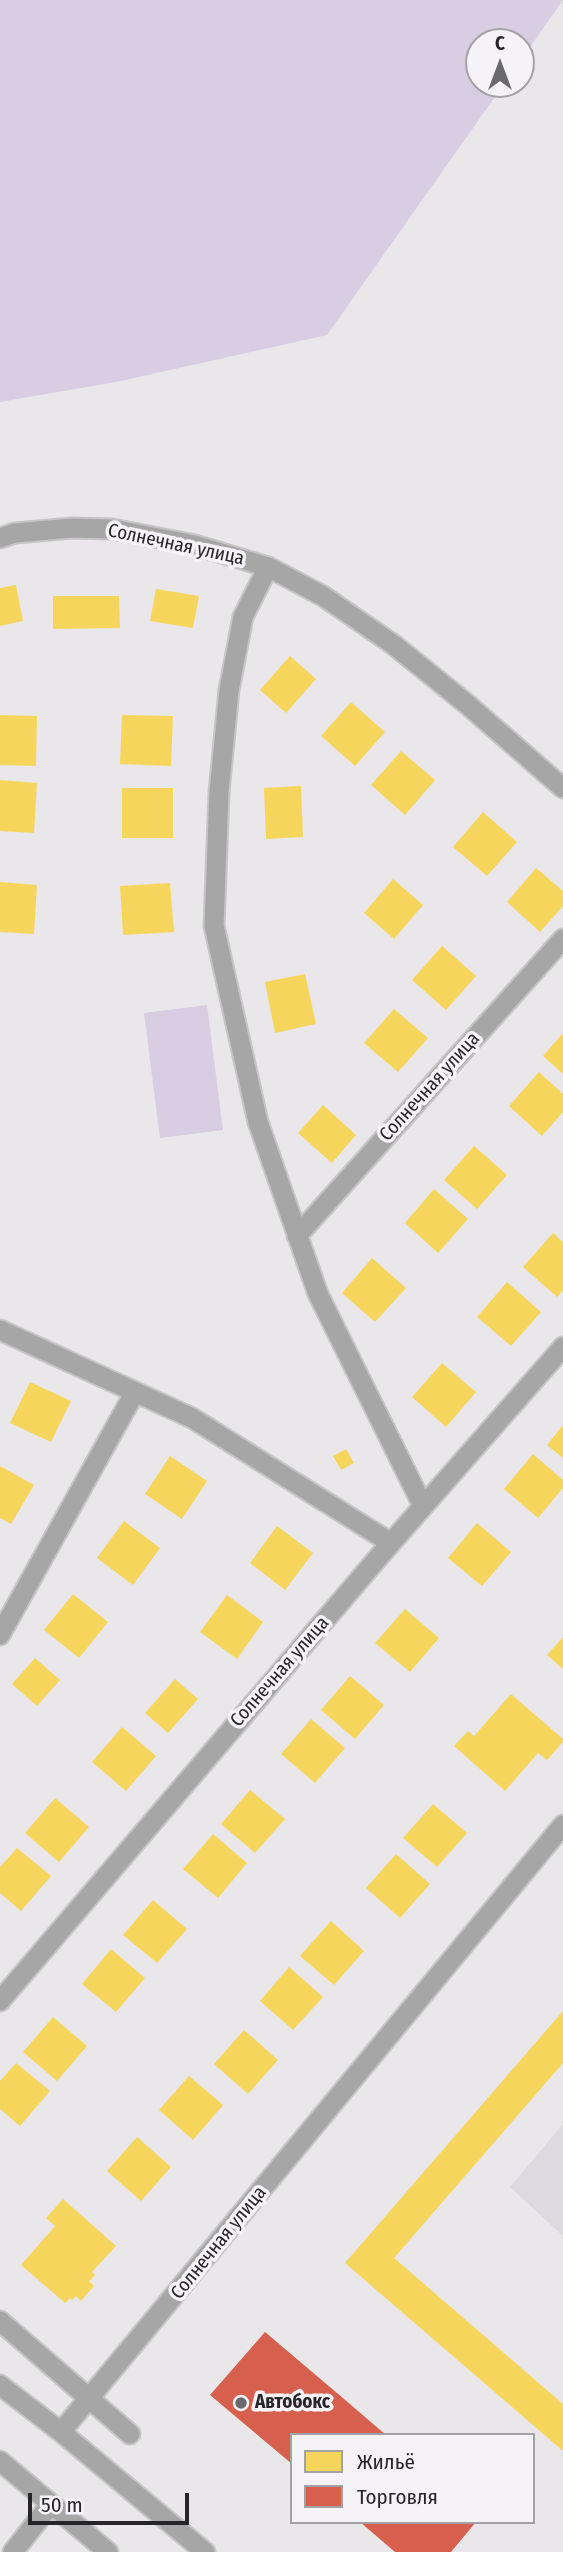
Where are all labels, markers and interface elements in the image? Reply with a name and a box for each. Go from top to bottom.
north arrow [465,28,535,98]
text: С [495,32,505,55]
street label: Солнечная улица [106,519,246,571]
street label: Солнечная улица [375,1028,485,1146]
street label: Солнечная улица [226,1612,334,1732]
street label: Солнечная улица [167,2182,271,2304]
place label: Автобокс [255,2392,330,2414]
marker: Автобокс [233,2395,249,2411]
legend [290,2433,535,2524]
text: Жильё [357,2449,415,2475]
scale bar [32,2478,192,2522]
text: Торговля [357,2484,438,2510]
text: 50 m [41,2492,83,2518]

